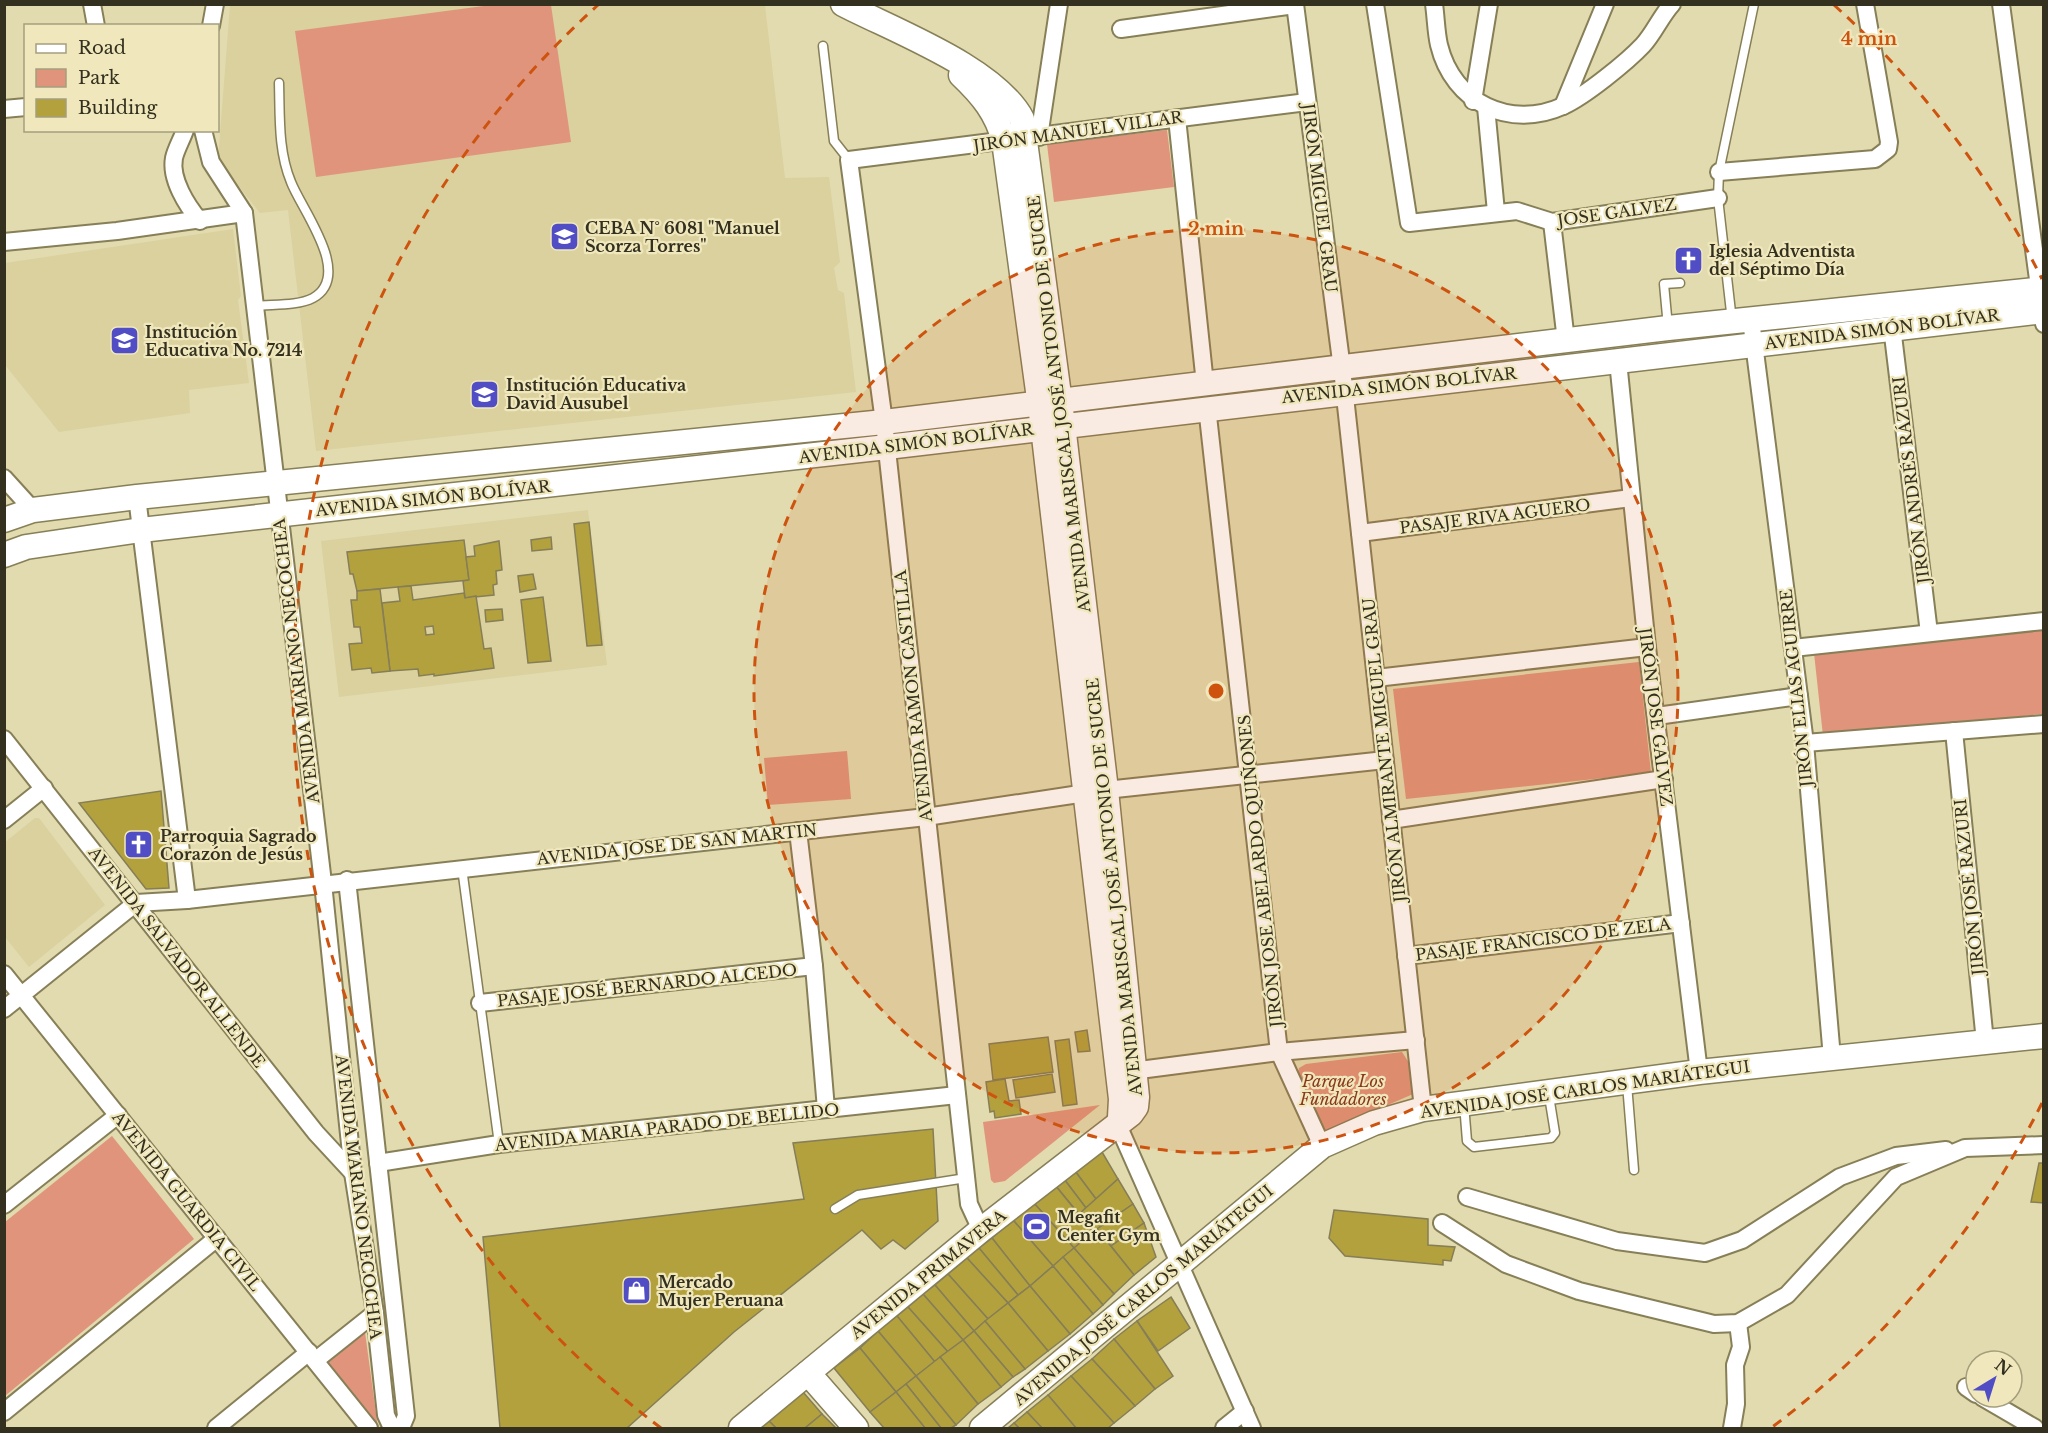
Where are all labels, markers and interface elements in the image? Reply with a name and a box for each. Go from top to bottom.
legend [24,24,219,132]
text: 4 min [1841,28,1897,50]
text: Road [78,37,126,59]
text: Park [78,67,120,89]
text: Building [78,97,157,119]
street label: JIRÓN MIGUEL GRAU [1298,100,1342,294]
street label: JIRÓN MANUEL VILLAR [970,106,1185,156]
street label: AVENIDA MARISCAL JOSÉ ANTONIO DE SUCRE [1023,194,1095,615]
street label: JOSE GALVEZ [1554,194,1678,231]
place label: CEBA N° 6081 "Manuel Scorza Torres" [585,218,780,256]
text: 2 min [1188,218,1244,240]
school or university icon: CEBA N° 6081 "Manuel Scorza Torres" [548,221,580,253]
place label: Iglesia Adventista del Séptimo Día [1709,241,1855,279]
church icon: Iglesia Adventista del Séptimo Día [1672,244,1704,276]
street label: AVENIDA SIMÓN BOLÍVAR [1763,305,2002,353]
place label: Institución Educativa No. 7214 [145,322,303,360]
school or university icon: Institución Educativa No. 7214 [108,325,140,357]
street label: AVENIDA SIMÓN BOLÍVAR [1279,363,1519,407]
place label: Institución Educativa David Ausubel [506,375,686,413]
street label: JIRÓN ANDRÉS RÁZURI [1888,375,1934,587]
school or university icon: Institución Educativa David Ausubel [469,378,501,410]
street label: AVENIDA SIMÓN BOLÍVAR [797,419,1036,467]
street label: AVENIDA SIMÓN BOLÍVAR [313,476,553,520]
street label: PASAJE RIVA AGUERO [1398,494,1592,538]
street label: AVENIDA MARIANO NECOCHEA [268,517,324,806]
street label: AVENIDA RAMON CASTILLA [890,569,936,824]
street label: JIRÓN ELIAS AGUIRRE [1776,588,1817,790]
street label: JIRÓN ALMIRANTE MIGUEL GRAU [1358,597,1410,905]
street label: JIRÓN JOSE GALVEZ [1635,625,1677,807]
street label: AVENIDA MARISCAL JOSÉ ANTONIO DE SUCRE [1082,677,1146,1098]
centre of rings [1206,681,1226,701]
street label: JIRÓN JOSE ABELARDO QUIÑONES [1233,714,1287,1030]
street label: JIRÓN JOSÉ RAZURI [1950,798,1988,978]
street label: AVENIDA JOSE DE SAN MARTIN [535,819,818,869]
place label: Parroquia Sagrado Corazón de Jesús [160,826,317,864]
church icon: Parroquia Sagrado Corazón de Jesús [123,829,155,861]
street label: AVENIDA SALVADOR ALLENDE [84,842,270,1071]
street label: PASAJE FRANCISCO DE ZELA [1414,913,1673,965]
street label: PASAJE JOSÉ BERNARDO ALCEDO [496,959,798,1011]
street label: AVENIDA MARIANO NECOCHEA [331,1052,387,1341]
street label: AVENIDA JOSÉ CARLOS MARIÁTEGUI [1418,1056,1751,1122]
park label: Parque Los Fundadores [1298,1071,1387,1109]
street label: AVENIDA MARIA PARADO DE BELLIDO [493,1099,840,1155]
street label: AVENIDA GUARDIA CIVIL [108,1106,266,1295]
street label: AVENIDA JOSÉ CARLOS MARIÁTEGUI [1008,1180,1277,1410]
street label: AVENIDA PRIMAVERA [845,1205,1010,1344]
place label: Megafit Center Gym [1057,1207,1161,1245]
sports icon: Megafit Center Gym [1020,1210,1052,1242]
place label: Mercado Mujer Peruana [658,1272,784,1310]
shop icon: Mercado Mujer Peruana [621,1275,653,1307]
north arrow [1964,1349,2024,1409]
text: N [1991,1355,2015,1380]

